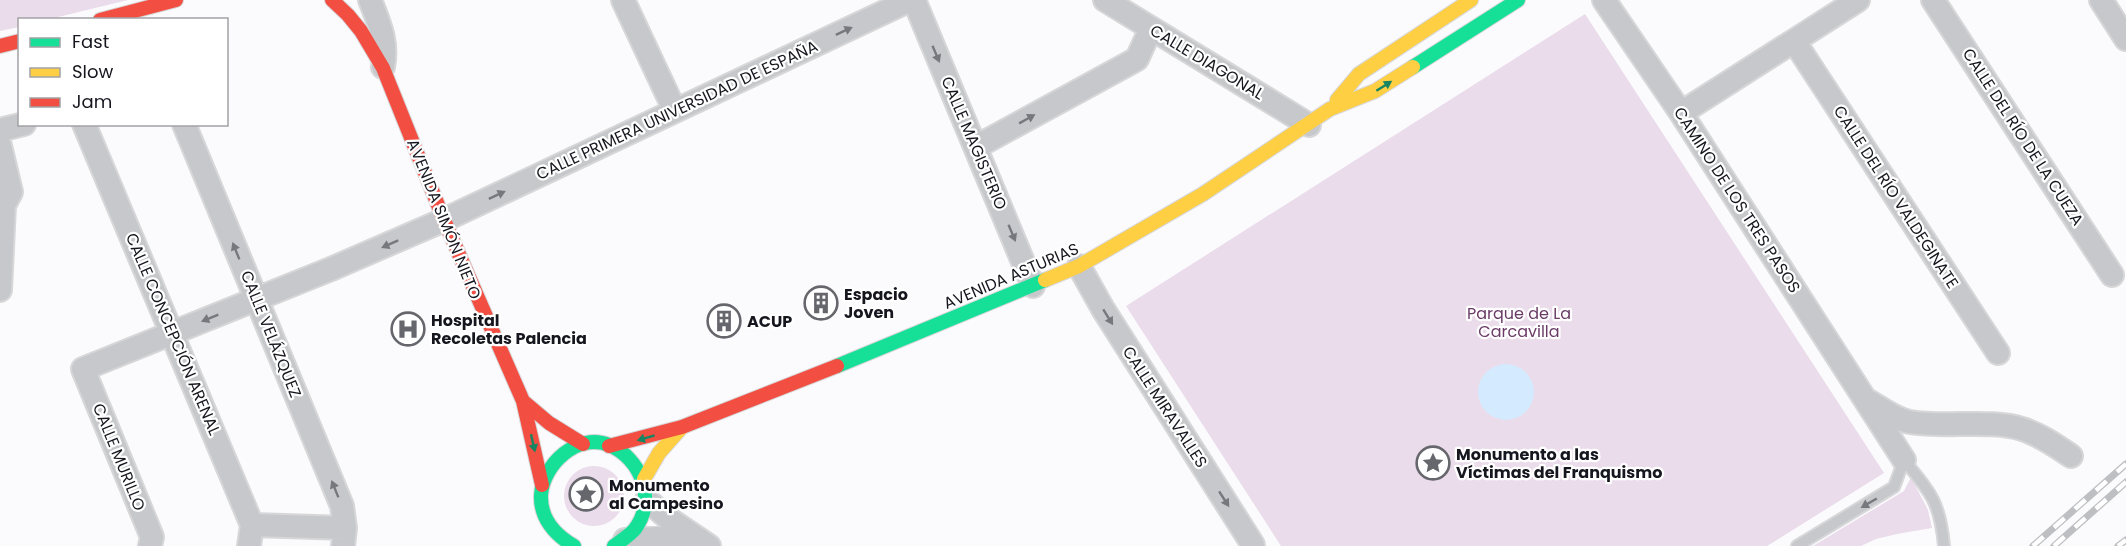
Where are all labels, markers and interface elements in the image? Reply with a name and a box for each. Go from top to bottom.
legend [18,18,228,126]
street label: CALLE DIAGONAL [1146,19,1268,105]
one-way arrow [836,27,853,36]
text: Fast [72,29,109,54]
street label: CALLE PRIMERA UNIVERSIDAD DE ESPAÑA [532,34,822,186]
street label: CALLE DEL RÍO DE LA CUEZA [1957,44,2089,230]
one-way arrow [932,45,941,63]
text: Slow [72,59,114,84]
street label: CALLE MAGISTERIO [935,73,1013,213]
one-way arrow [1376,80,1392,91]
text: Jam [72,89,112,114]
street label: CALLE DEL RÍO VALDEGINATE [1828,101,1964,293]
street label: CAMINO DE LOS TRES PASOS [1668,103,1806,297]
one-way arrow [1019,114,1036,124]
street label: AVENIDA SIMÓN NIETO [401,135,487,303]
one-way arrow [488,191,505,200]
one-way arrow [1007,225,1017,243]
street label: CALLE CONCEPCIÓN ARENAL [120,229,226,439]
street label: AVENIDA ASTURIAS [940,237,1082,315]
one-way arrow [382,239,399,248]
one-way arrow [231,242,240,260]
street label: CALLE VELÁZQUEZ [235,267,307,401]
place label: Espacio Joven [844,283,908,324]
building icon: Espacio Joven [803,285,839,321]
park label: Parque de La Carcavilla [1467,302,1571,343]
building icon: ACUP [706,303,742,339]
place label: Hospital Recoletas Palencia [431,309,587,350]
one-way arrow [1102,309,1113,325]
place label: ACUP [747,310,792,333]
hospital icon: Hospital Recoletas Palencia [390,311,426,347]
one-way arrow [201,314,219,323]
street label: CALLE MIRAVALLES [1117,342,1213,472]
street label: CALLE MURILLO [87,400,151,514]
one-way arrow [529,434,539,452]
one-way arrow [637,434,655,443]
place label: Monumento a las Víctimas del Franquismo [1456,443,1662,484]
place icon: Monumento a las Víctimas del Franquismo [1415,445,1451,481]
place label: Monumento al Campesino [609,474,723,515]
place icon: Monumento al Campesino [568,476,604,512]
one-way arrow [330,480,340,498]
one-way arrow [1218,491,1229,507]
one-way arrow [1861,498,1877,509]

